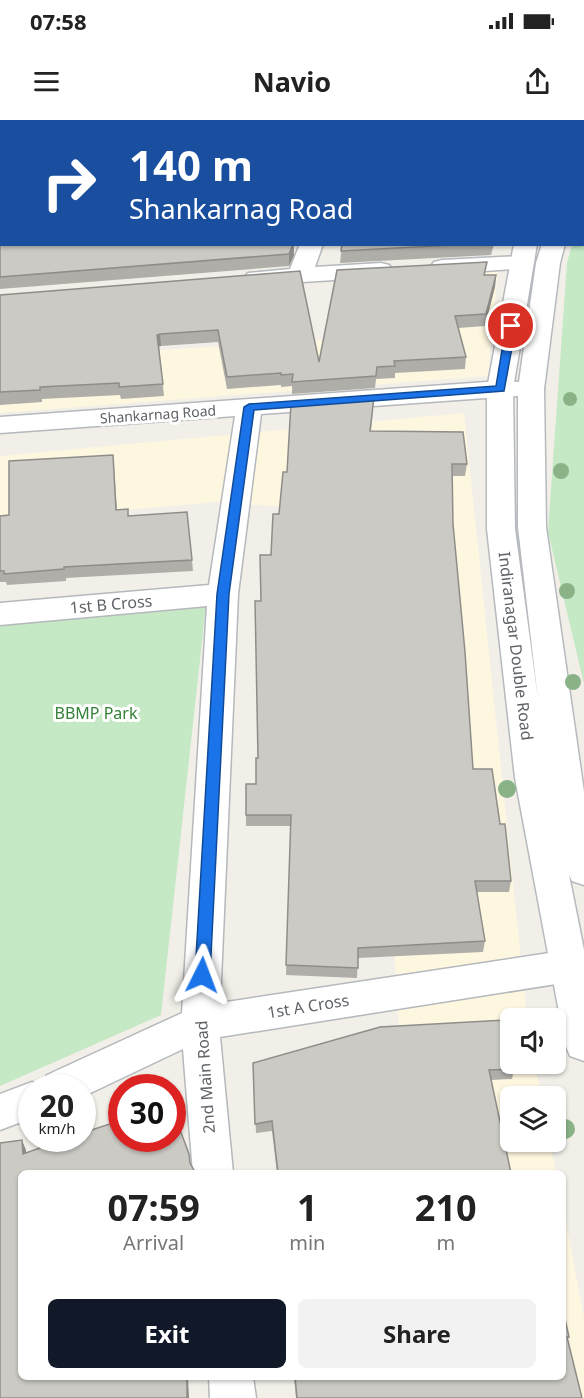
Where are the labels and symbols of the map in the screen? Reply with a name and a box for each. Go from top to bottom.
pin [485,300,536,351]
street label: Shankarnag Road [99,400,217,428]
street label: Indiranagar Double Road [494,550,538,742]
street label: 1st B Cross [69,589,153,619]
park label: BBMP Park [55,702,138,724]
position arrow [170,943,234,1007]
street label: 1st A Cross [266,989,350,1023]
street label: 2nd Main Road [190,1020,220,1134]
speed limit sign: 30 [108,1074,186,1152]

